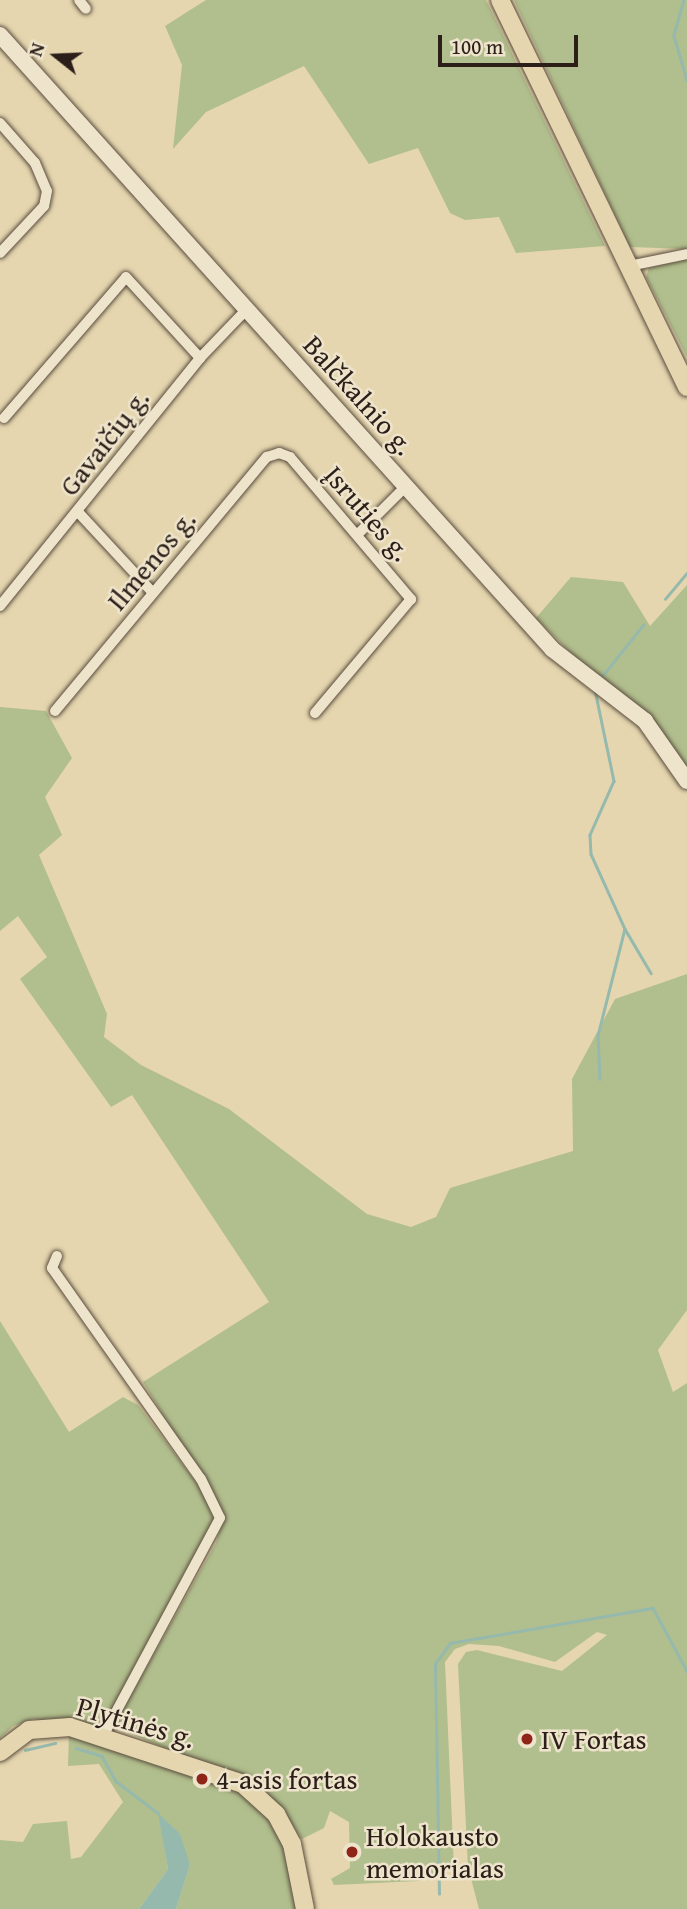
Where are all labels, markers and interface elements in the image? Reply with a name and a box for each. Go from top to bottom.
north arrow [21,21,91,91]
scale bar [442,21,582,65]
text: 100 m [451,31,503,62]
text: N [21,39,51,60]
street label: Balčkalnio g. [297,328,421,462]
street label: Gavaičių g. [52,382,156,502]
street label: Įsruties g. [317,458,419,568]
street label: Ilmenos g. [99,503,203,617]
street label: Plytinės g. [73,1689,199,1755]
place label: IV Fortas [541,1722,647,1756]
marker: IV Fortas [519,1731,535,1747]
place label: 4-asis fortas [216,1762,358,1796]
marker: 4-asis fortas [194,1771,210,1787]
place label: Holokausto memorialas [366,1819,504,1885]
marker: Holokausto memorialas [344,1844,360,1860]

